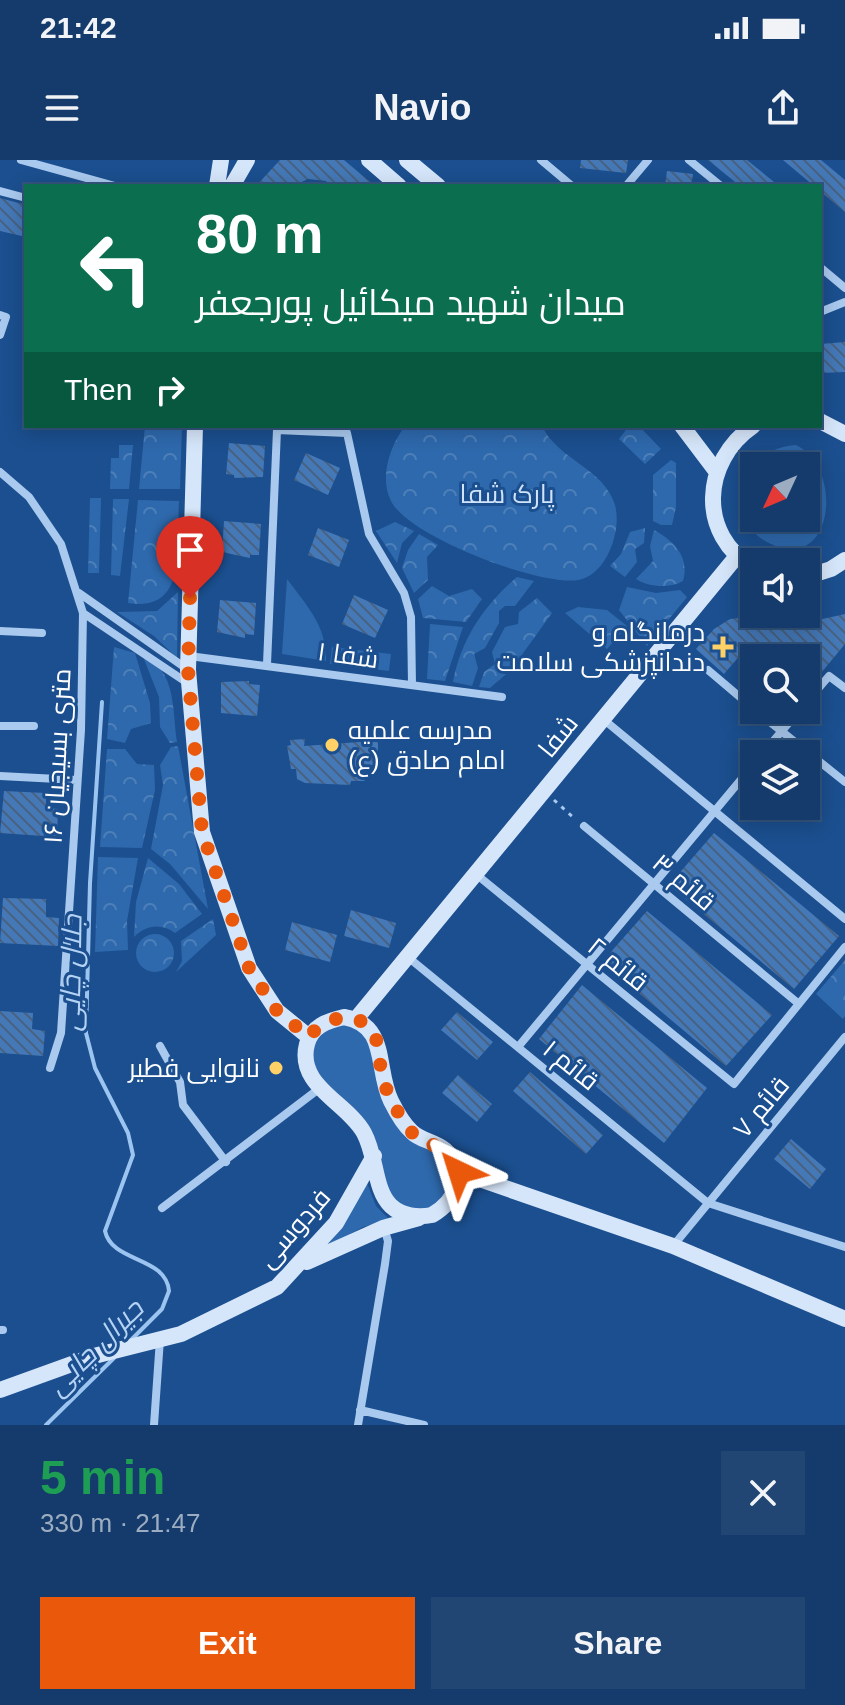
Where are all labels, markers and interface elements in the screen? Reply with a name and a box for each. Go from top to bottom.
text: 21:42 [40,11,117,44]
icon: menu [40,86,84,130]
icon: share [761,86,805,130]
text: Navio [373,87,472,128]
text: 80 m [196,202,324,265]
icon: left [64,216,168,320]
text: میدان شهید میکائیل پورجعفر [196,282,626,323]
icon: right [148,368,192,412]
text: Then [64,373,132,406]
north arrow [740,452,820,532]
map controls [740,452,820,820]
park label: پارک شفا [460,479,554,511]
pin [156,516,224,598]
icon: arrive [168,528,212,572]
button: sound [740,548,820,628]
place label: درمانگاه و دندانپزشکی سلامت [497,617,705,679]
street label: شفا ۱ [316,636,380,674]
marker: درمانگاه و دندانپزشکی سلامت [712,636,734,658]
button: search [740,644,820,724]
street label: ۱۶ متری بسیجیان [37,668,77,844]
street label: شفا [532,709,584,763]
place label: مدرسه علمیه امام صادق (ع) [348,715,506,778]
marker: مدرسه علمیه امام صادق (ع) [323,736,341,754]
button: layers [740,740,820,820]
street label: قائم ۳ [645,847,721,919]
water label: جلال چایی [54,913,91,1032]
street label: قائم ۲ [580,931,654,1000]
street label: قائم ۱ [535,1034,605,1099]
place label: نانوایی فطیر [127,1053,260,1084]
marker: نانوایی فطیر [267,1059,285,1077]
street label: قائم ۷ [727,1070,798,1146]
position arrow [417,1130,501,1214]
street label: فردوسی [252,1182,337,1274]
water label: جیرال چایی [41,1292,152,1403]
text: 5 min [40,1451,165,1504]
button: close [721,1451,805,1535]
text: 330 m · 21:47 [40,1508,200,1538]
button: Exit [40,1597,415,1689]
button: Share [431,1597,805,1689]

